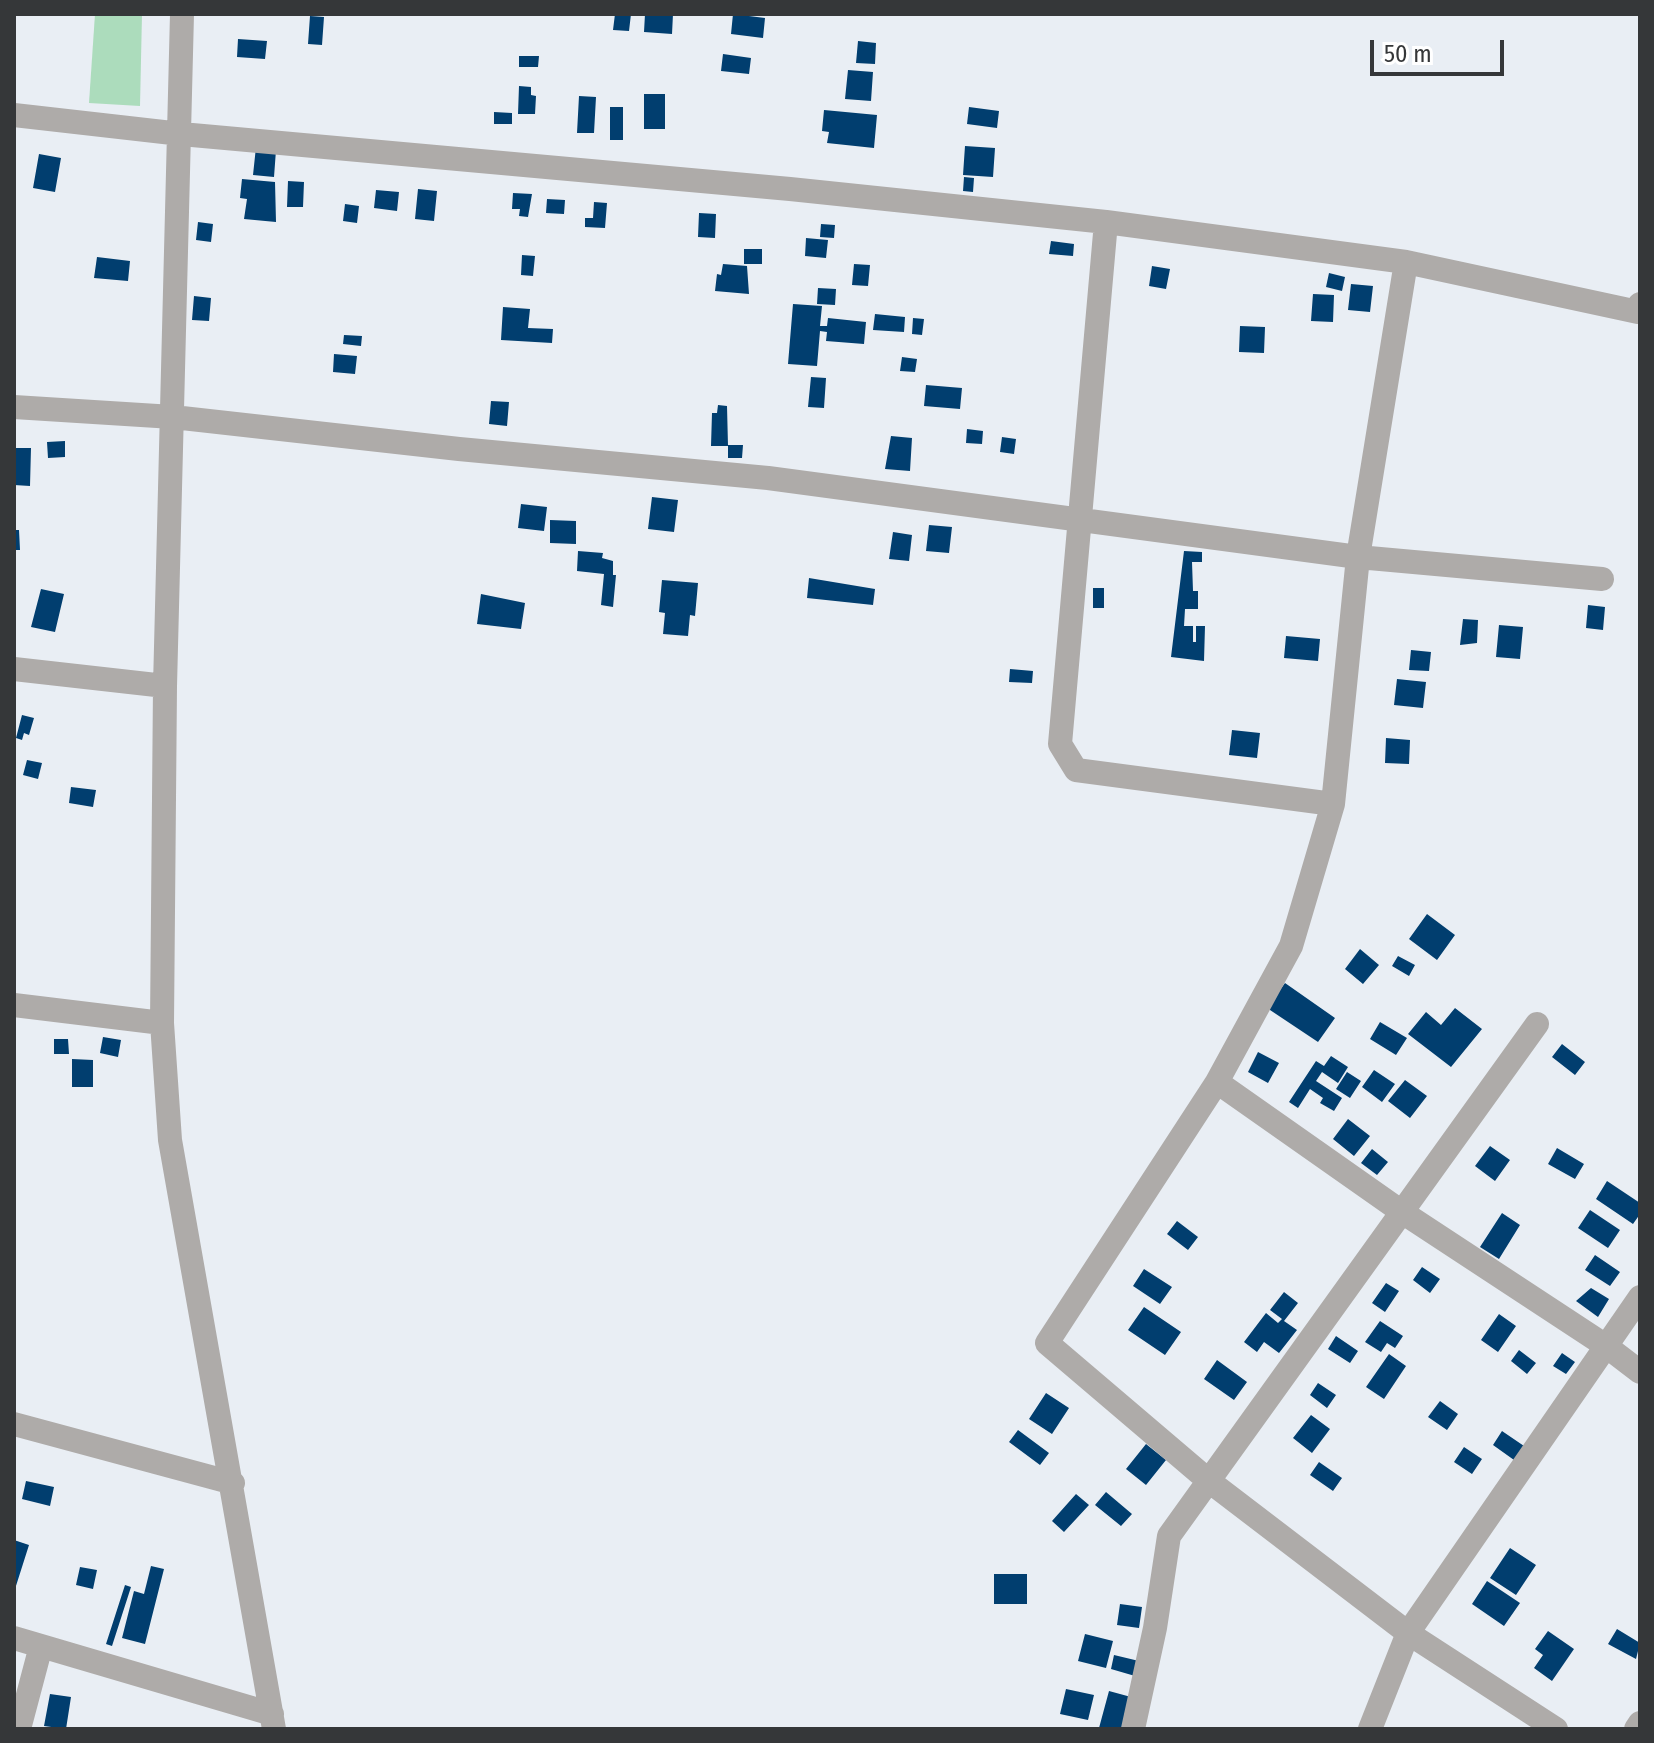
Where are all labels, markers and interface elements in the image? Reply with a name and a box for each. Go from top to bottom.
scale bar [1374,24,1508,74]
text: 50 m [1384,40,1432,68]

